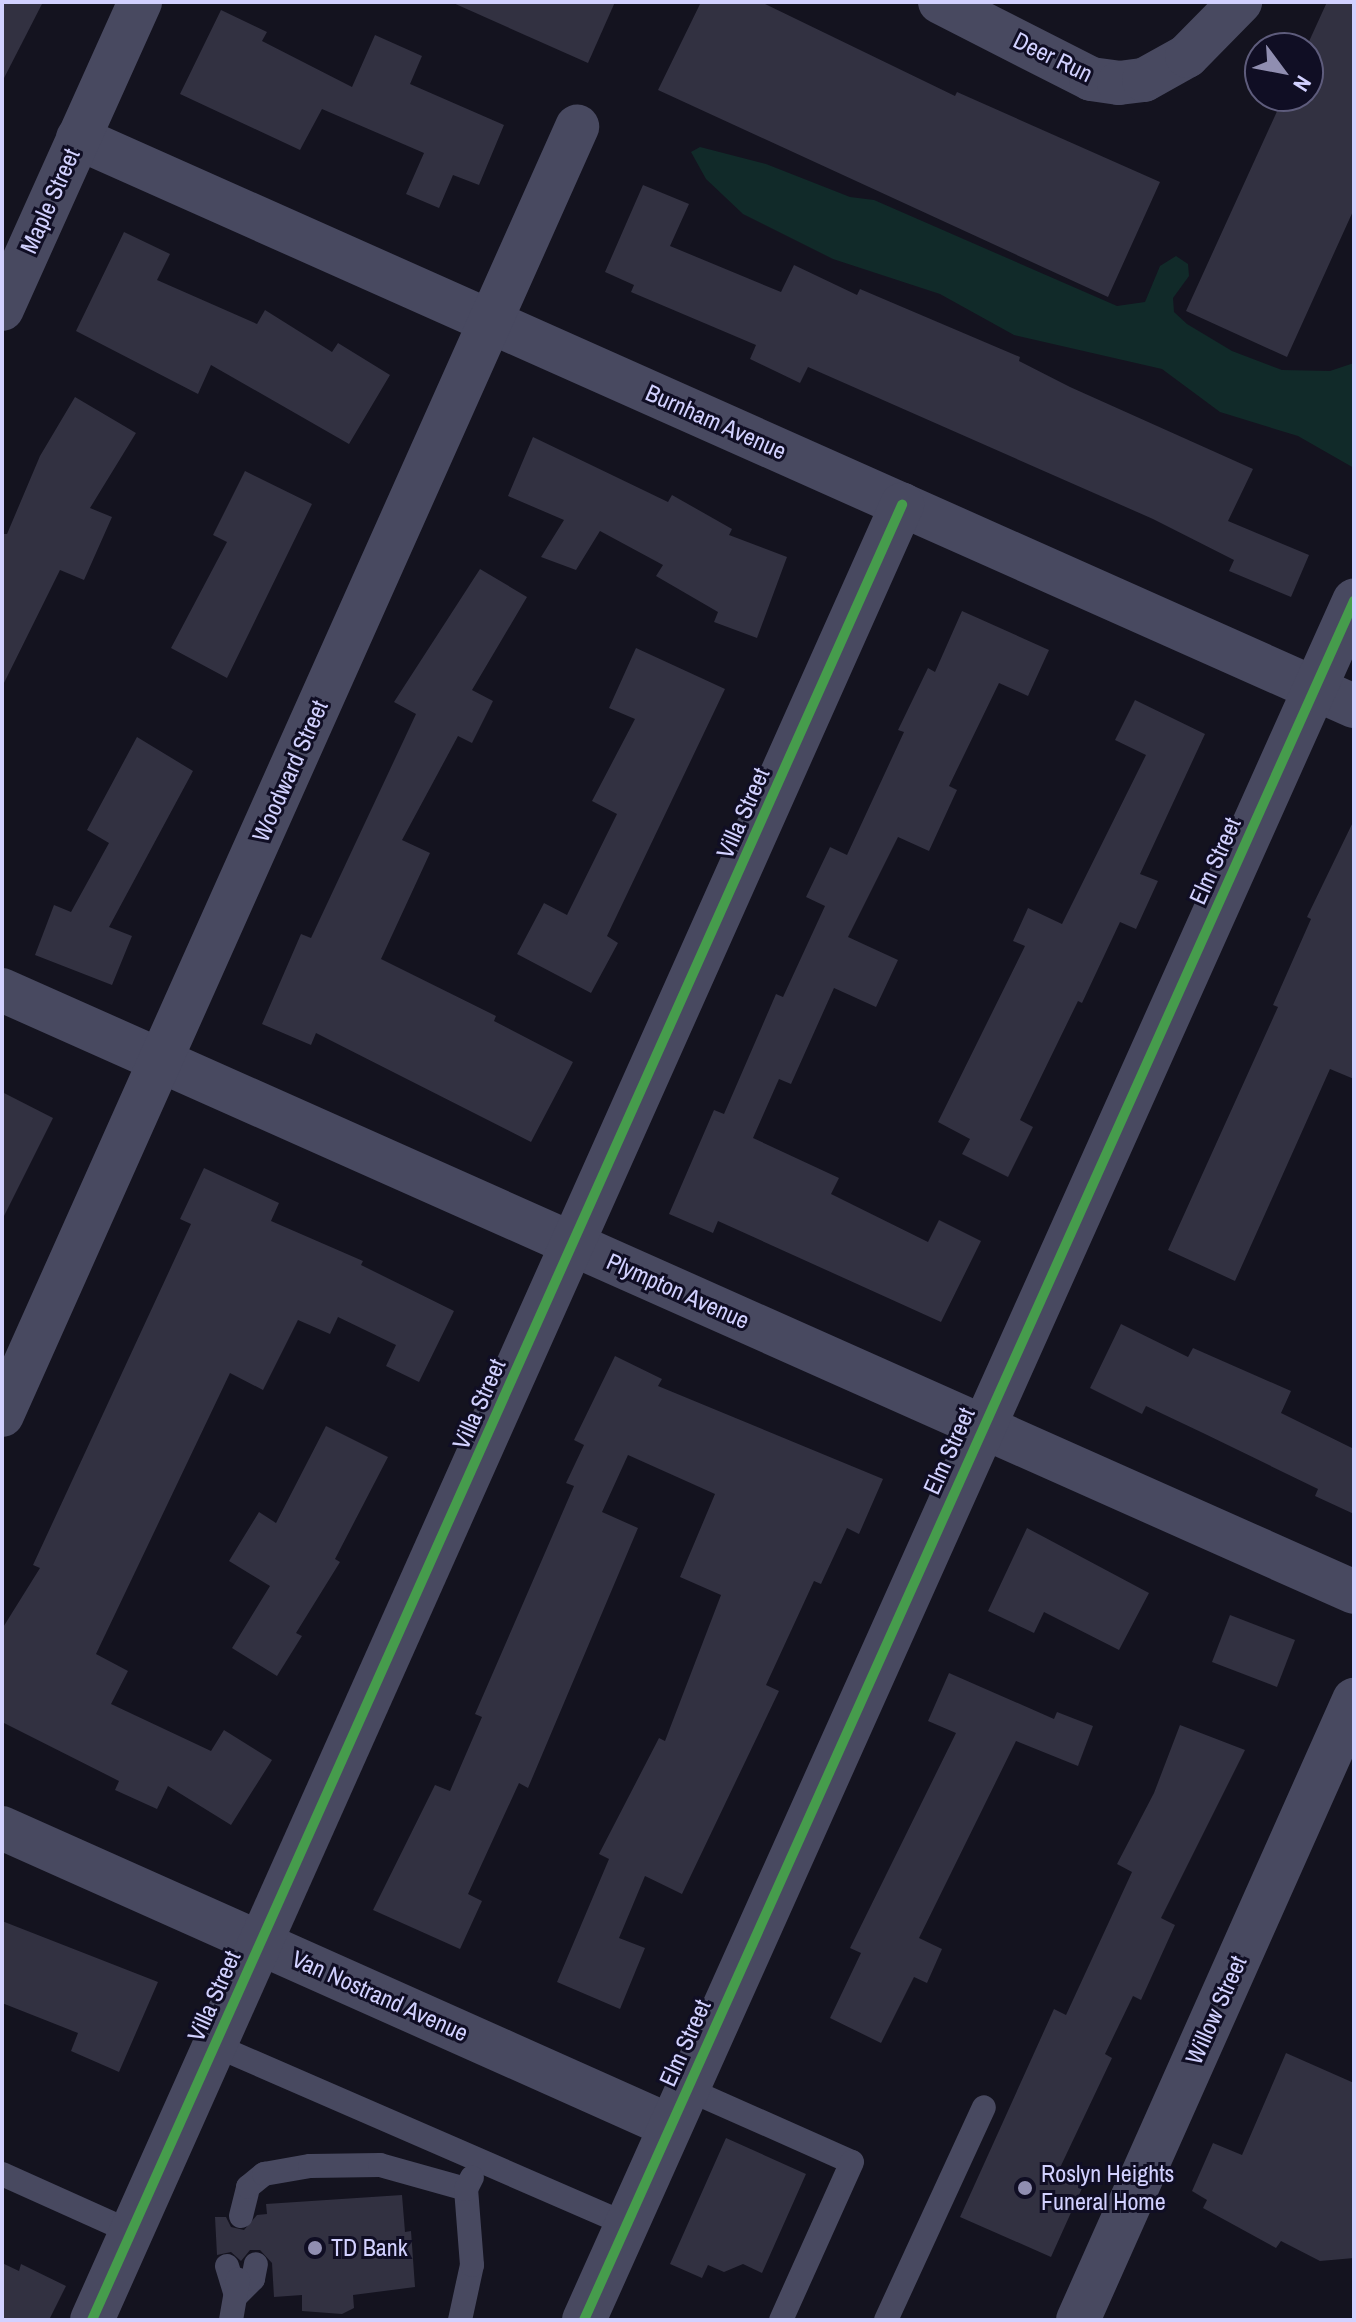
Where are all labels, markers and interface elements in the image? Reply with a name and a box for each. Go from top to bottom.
street label: Deer Run [1009,26,1097,88]
north arrow [1244,32,1324,112]
text: N [1286,70,1319,97]
street label: Maple Street [14,144,86,258]
street label: Burnham Avenue [641,378,791,466]
street label: Woodward Street [246,696,334,846]
street label: Villa Street [710,763,776,863]
street label: Elm Street [1183,813,1247,909]
street label: Plympton Avenue [602,1247,754,1335]
street label: Villa Street [446,1354,512,1454]
street label: Elm Street [917,1403,981,1499]
street label: Van Nostrand Avenue [287,1944,473,2048]
street label: Villa Street [181,1946,247,2046]
street label: Willow Street [1179,1951,1253,2069]
street label: Elm Street [653,1995,717,2091]
place label: Roslyn Heights Funeral Home [1041,2160,1174,2216]
marker: Roslyn Heights Funeral Home [1016,2179,1034,2197]
place label: TD Bank [331,2234,408,2262]
marker: TD Bank [306,2239,324,2257]

